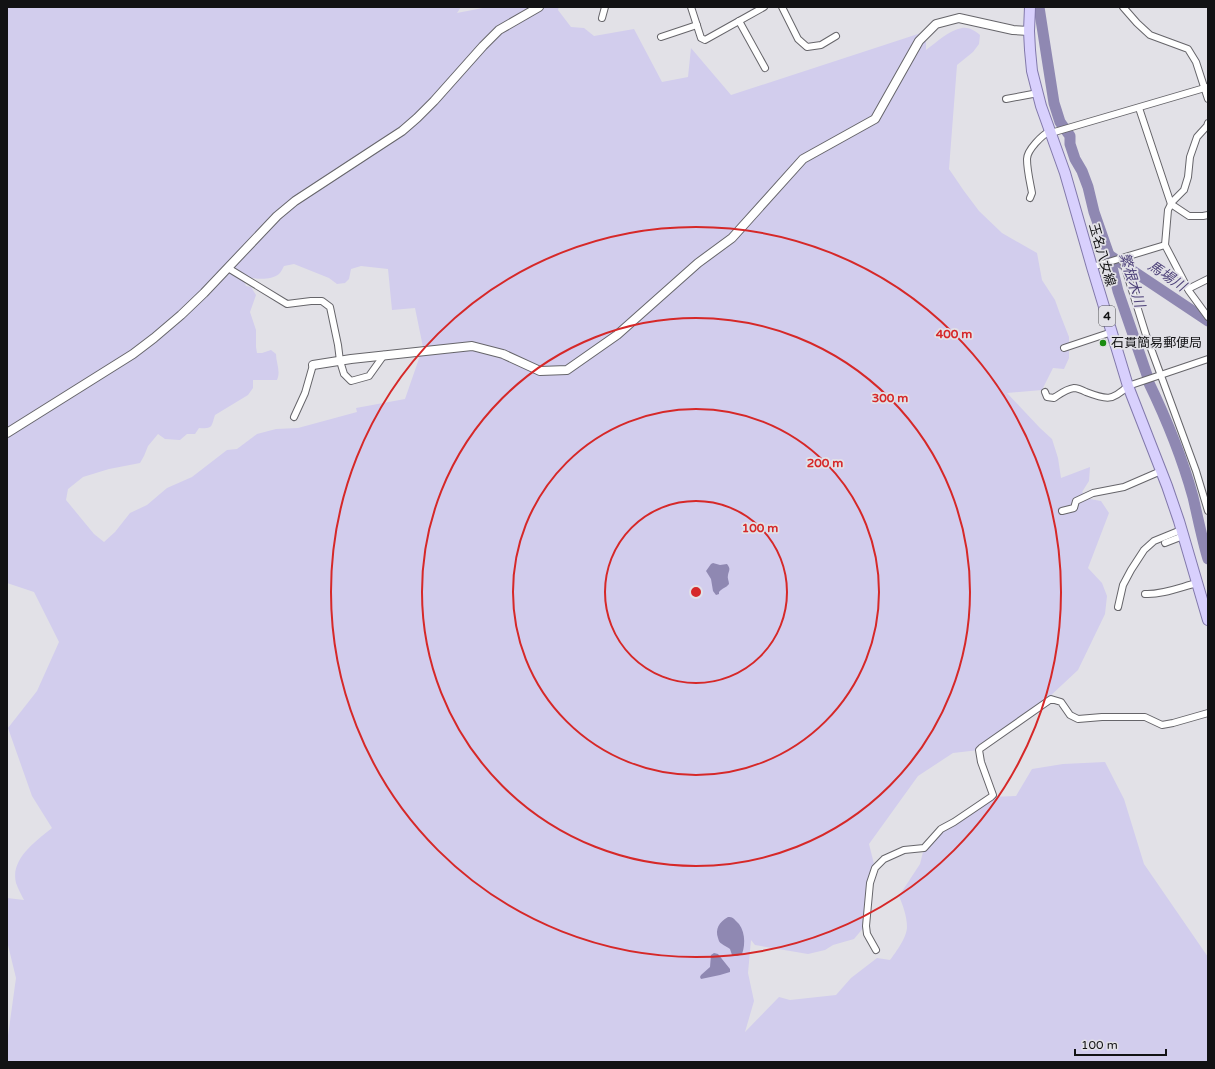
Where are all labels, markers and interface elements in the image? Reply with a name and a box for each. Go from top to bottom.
street label: 玉名八女線 [1085,222,1119,288]
water label: 繁根木川 [1116,251,1149,311]
water label: 馬場川 [1145,257,1191,296]
road number: 4 [1099,306,1115,326]
text: 400 m [936,327,972,341]
place label: 石貫簡易郵便局 [1111,335,1202,351]
marker: 石貫簡易郵便局 [1098,338,1108,348]
text: 300 m [872,391,908,405]
text: 200 m [807,456,843,470]
text: 100 m [742,521,778,535]
centre of rings [689,585,703,599]
scale bar [1075,1031,1166,1057]
text: 100 m [1081,1038,1118,1052]

